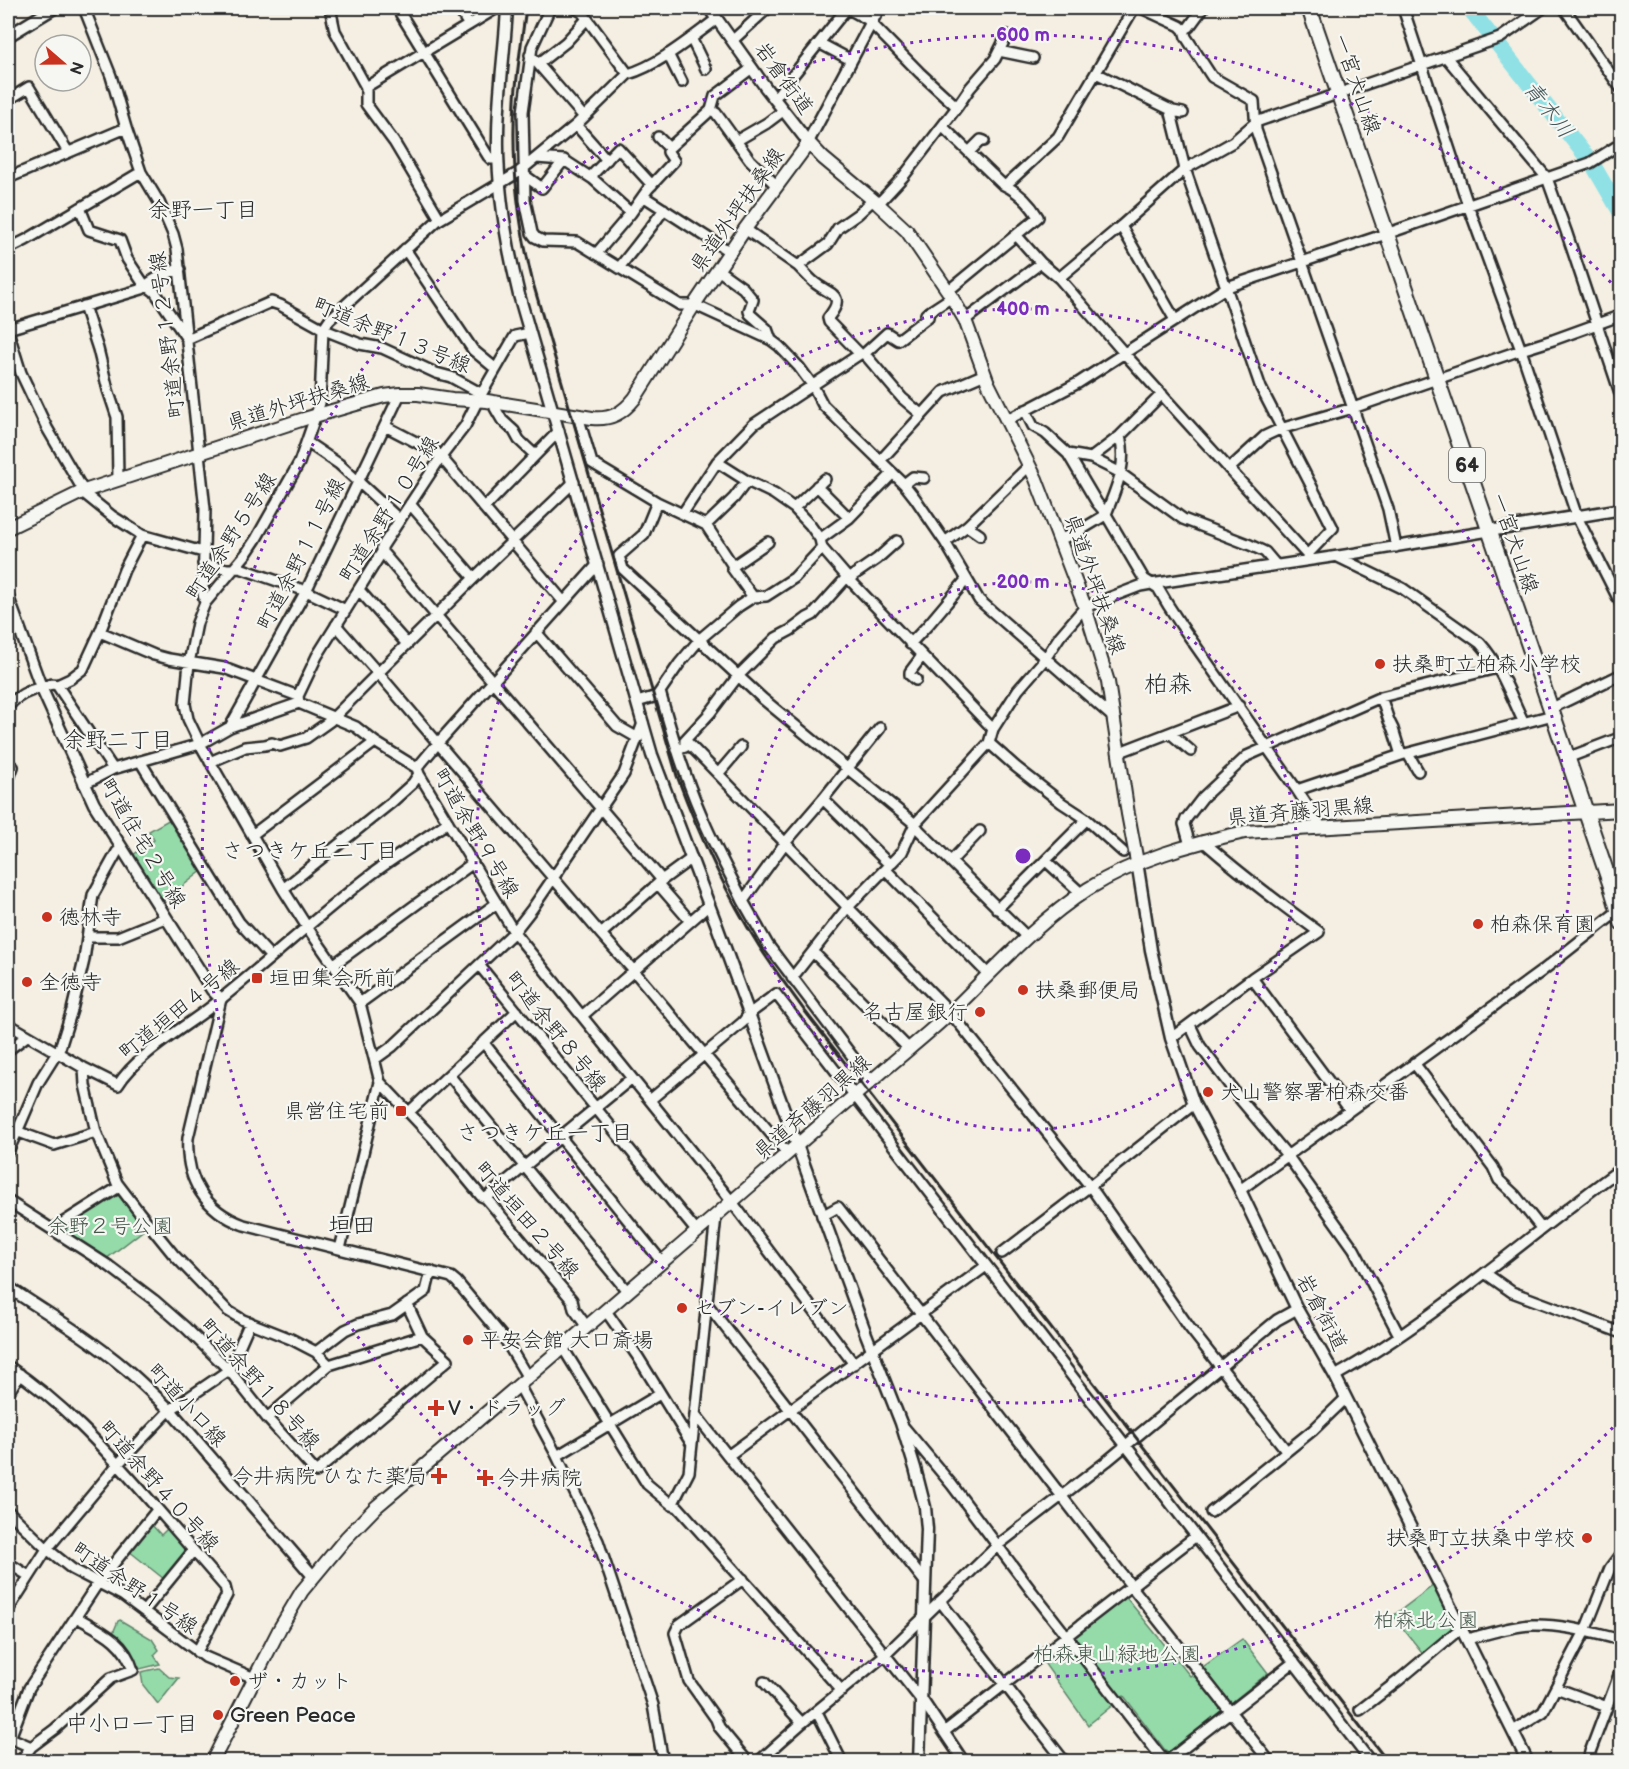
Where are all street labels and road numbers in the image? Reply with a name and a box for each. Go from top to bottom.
street label: 一宮犬山線 [1328,30,1385,138]
street label: 岩倉街道 [749,37,818,120]
street label: 県道外坪扶桑線 [685,143,790,278]
street label: 町道余野１２号線 [145,250,190,420]
street label: 町道余野１３号線 [309,292,474,379]
street label: 県道外坪扶桑線 [224,369,372,436]
street label: 町道余野１０号線 [334,431,445,587]
road number: 64 [1449,448,1485,482]
street label: 町道余野５号線 [181,468,282,605]
street label: 町道余野１１号線 [252,474,351,635]
street label: 一宮犬山線 [1486,489,1543,597]
street label: 県道外坪扶桑線 [1059,511,1130,658]
street label: 町道余野９号線 [427,764,524,903]
street label: 町道住宅２号線 [94,774,191,913]
street label: 県道斉藤羽黒線 [1226,793,1374,830]
street label: 町道垣田４号線 [114,953,244,1065]
street label: 町道余野８号線 [500,966,612,1096]
street label: 県道斉藤羽黒線 [749,1050,876,1165]
street label: 町道垣田２号線 [469,1157,584,1284]
street label: 岩倉街道 [1291,1269,1352,1355]
street label: 町道余野１８号線 [194,1314,325,1455]
street label: 町道小口線 [142,1358,232,1452]
street label: 町道余野４０号線 [93,1416,224,1557]
street label: 町道余野１号線 [67,1537,203,1640]

